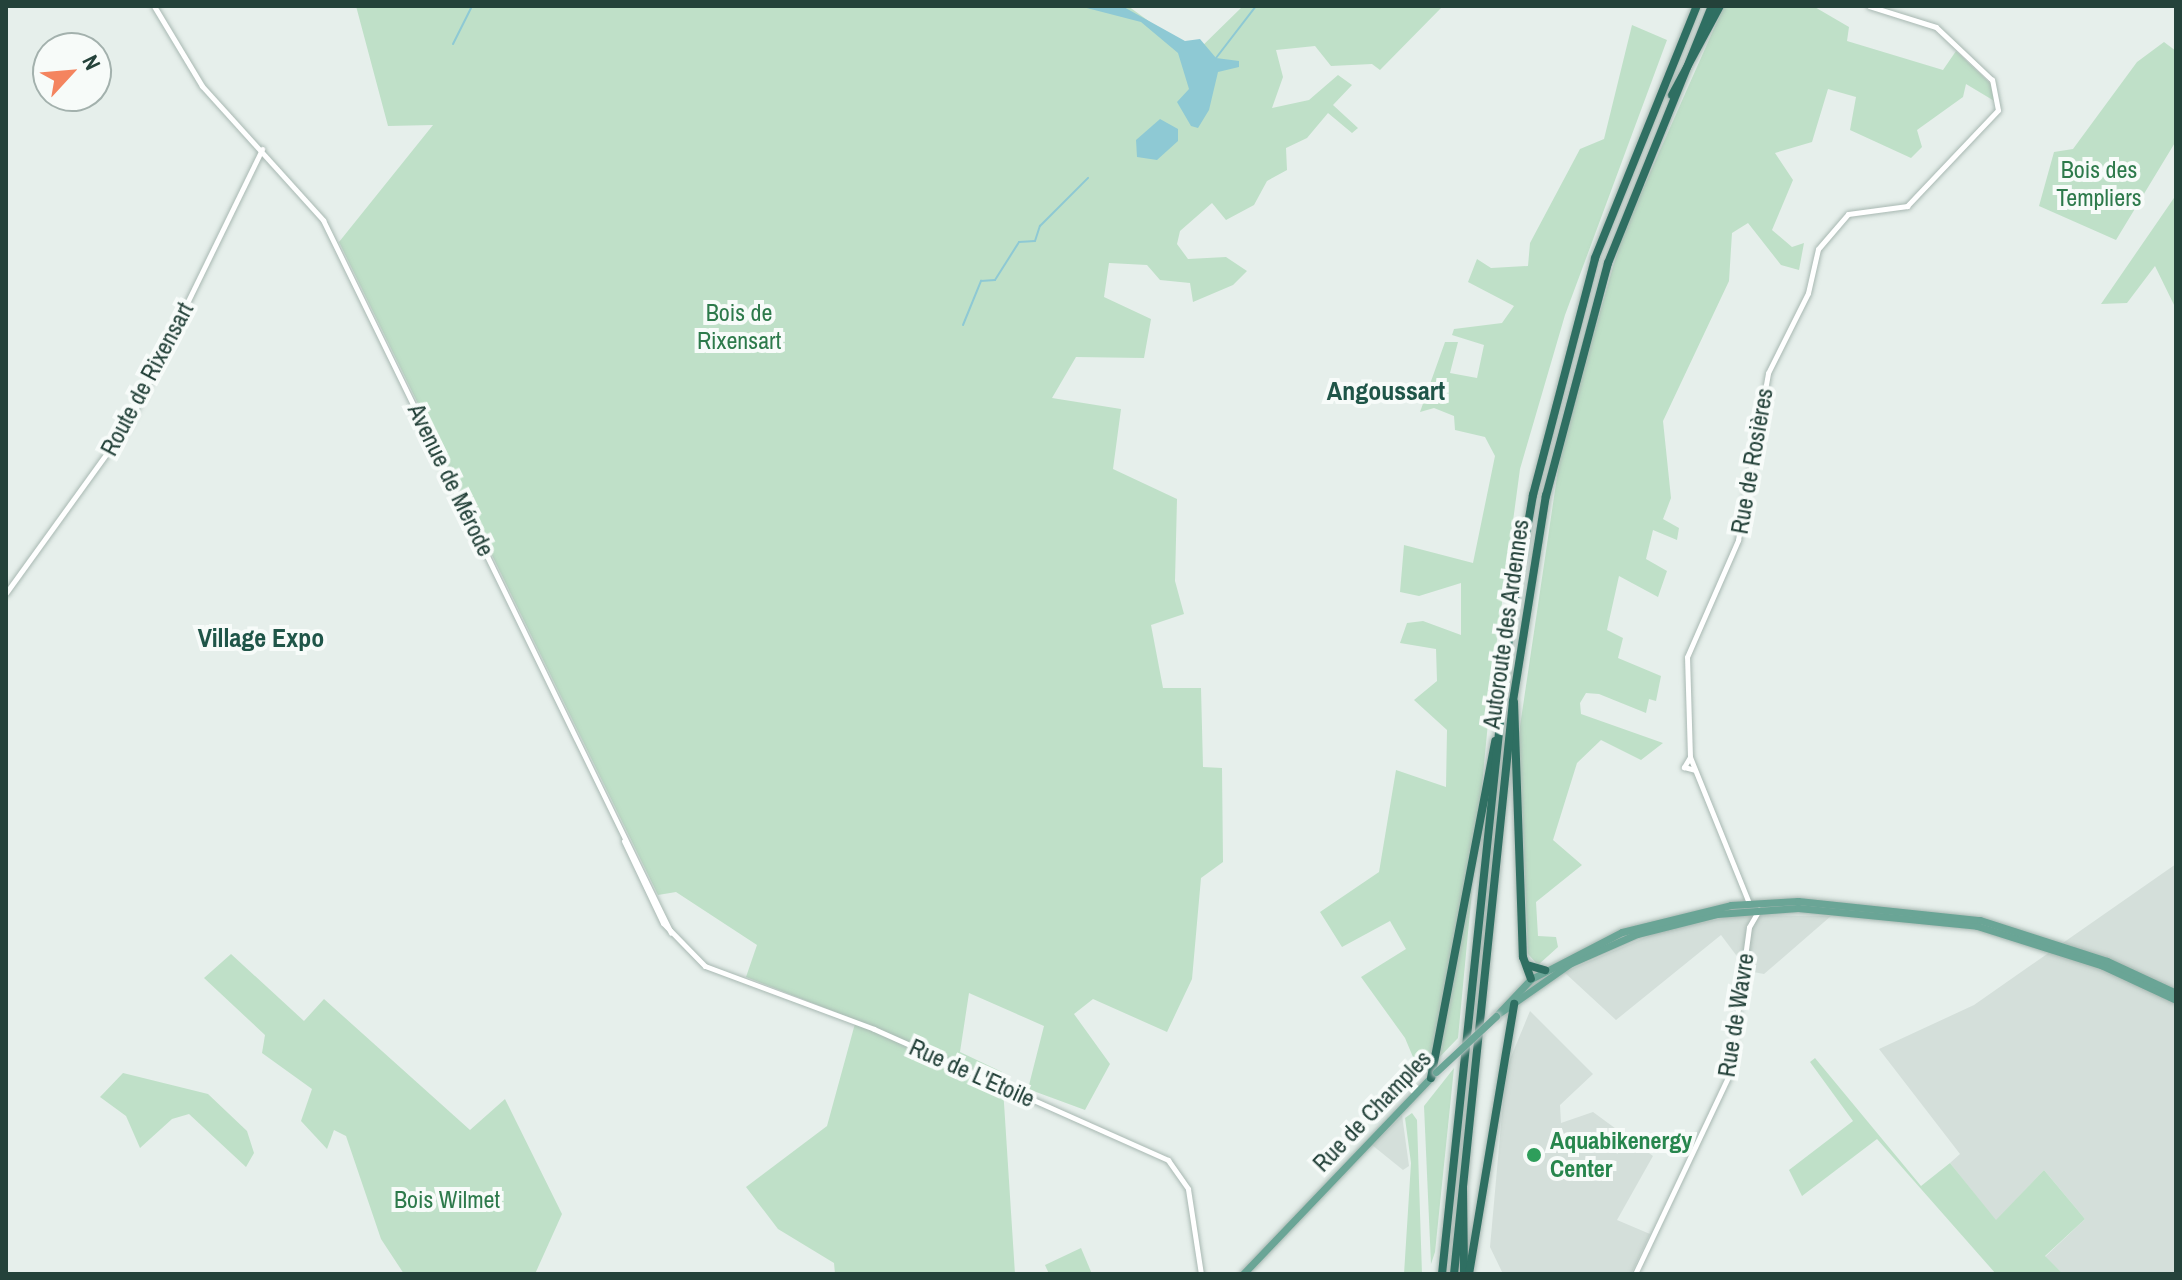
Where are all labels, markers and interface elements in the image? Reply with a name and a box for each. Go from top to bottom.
north arrow [32,32,112,112]
text: N [75,50,108,75]
park label: Bois des Templiers [2056,156,2142,212]
street label: Route de Rixensart [94,297,200,461]
park label: Bois de Rixensart [697,299,781,355]
district label: Angoussart [1327,375,1445,407]
street label: Rue de Rosières [1725,386,1779,536]
street label: Avenue de Mérode [402,399,500,561]
street label: Autoroute des Ardennes [1477,517,1535,731]
district label: Village Expo [198,622,324,654]
street label: Rue de Wavre [1712,951,1760,1079]
street label: Rue de L'Etoile [905,1033,1039,1113]
street label: Rue de Champles [1307,1044,1437,1178]
place label: Aquabikenergy Center [1550,1127,1692,1183]
marker: Aquabikenergy Center [1525,1146,1543,1164]
park label: Bois Wilmet [394,1186,500,1214]

